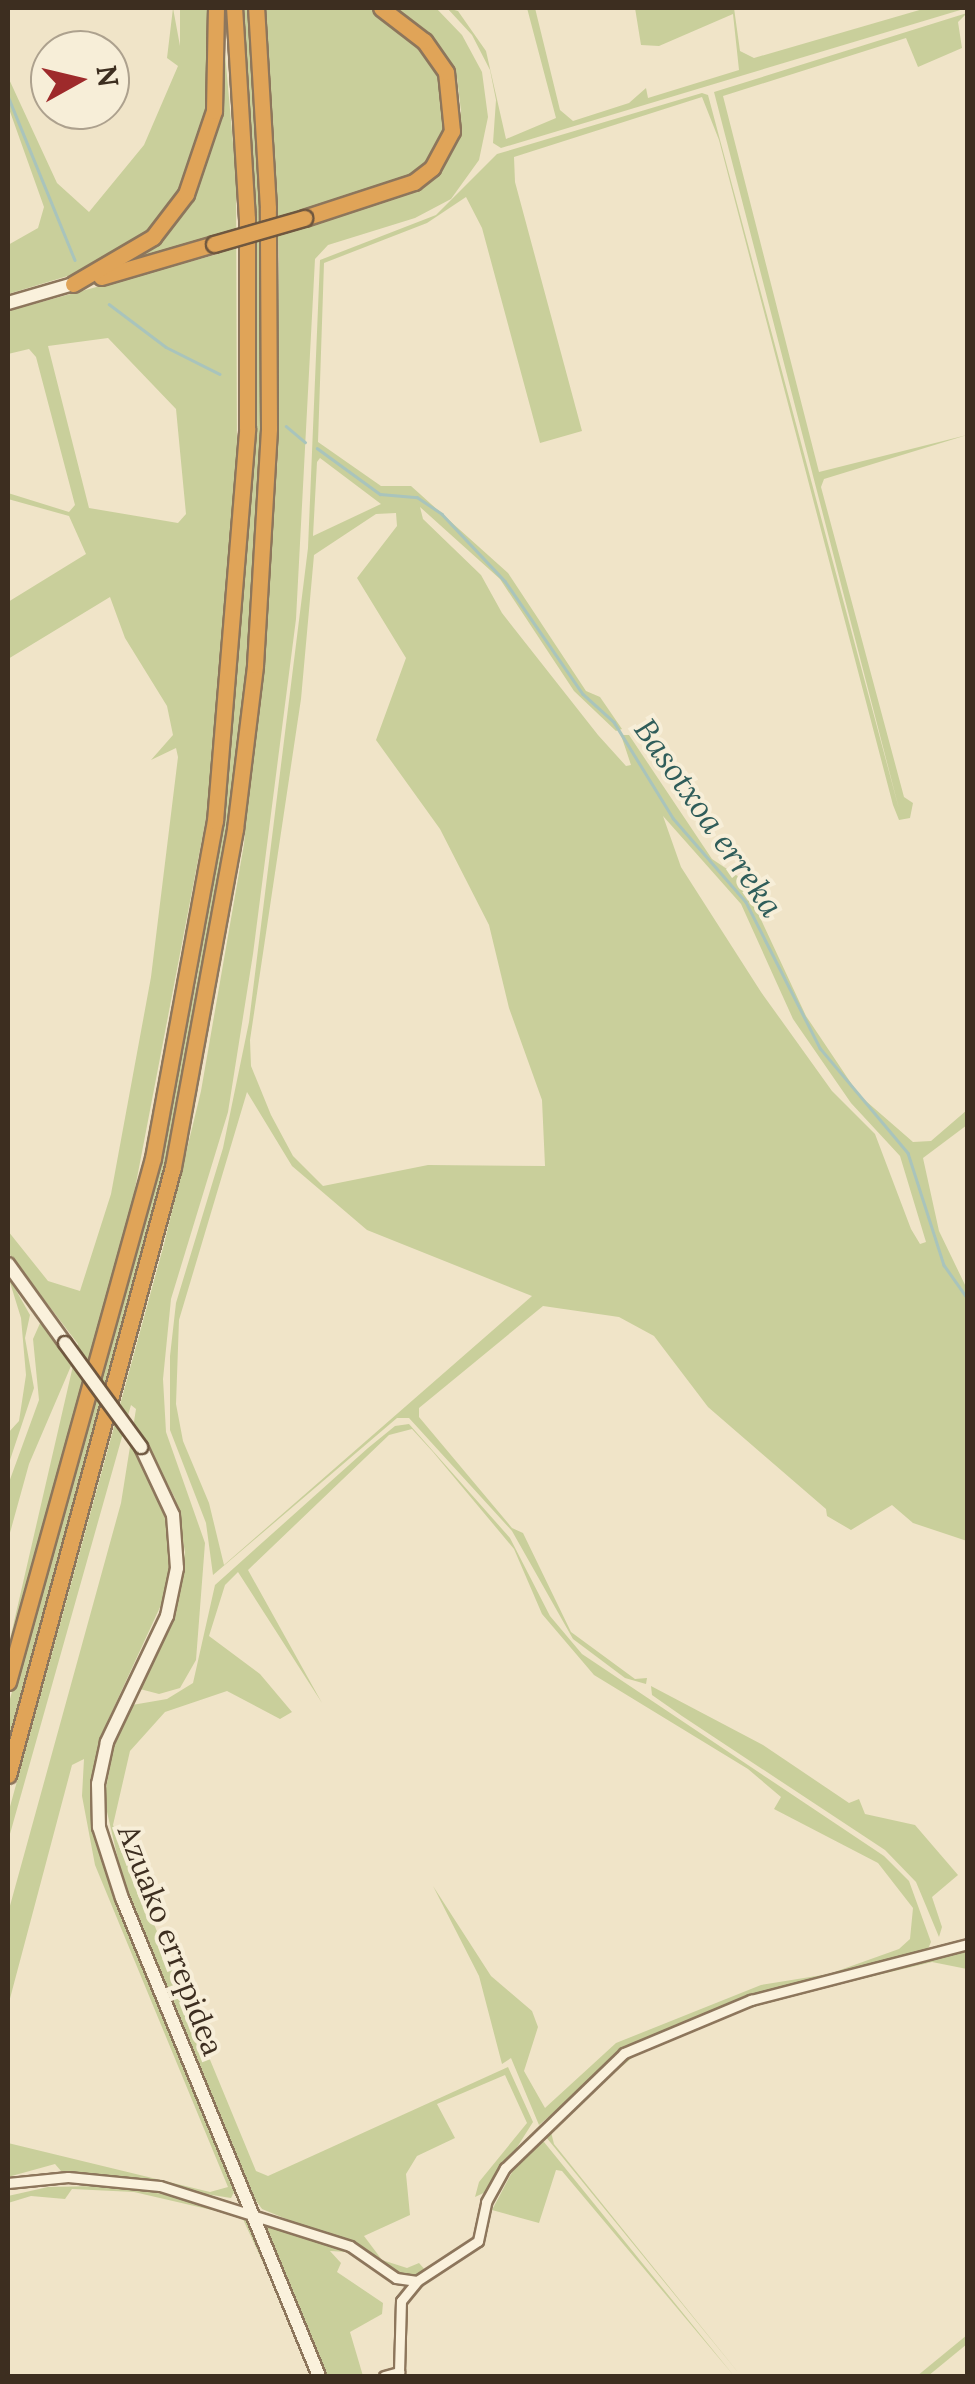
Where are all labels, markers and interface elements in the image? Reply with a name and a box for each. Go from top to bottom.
north arrow [30,30,130,130]
text: N [88,63,127,89]
water label: Basotxoa erreka [626,712,790,924]
street label: Azuako errepidea [110,1820,232,2060]

